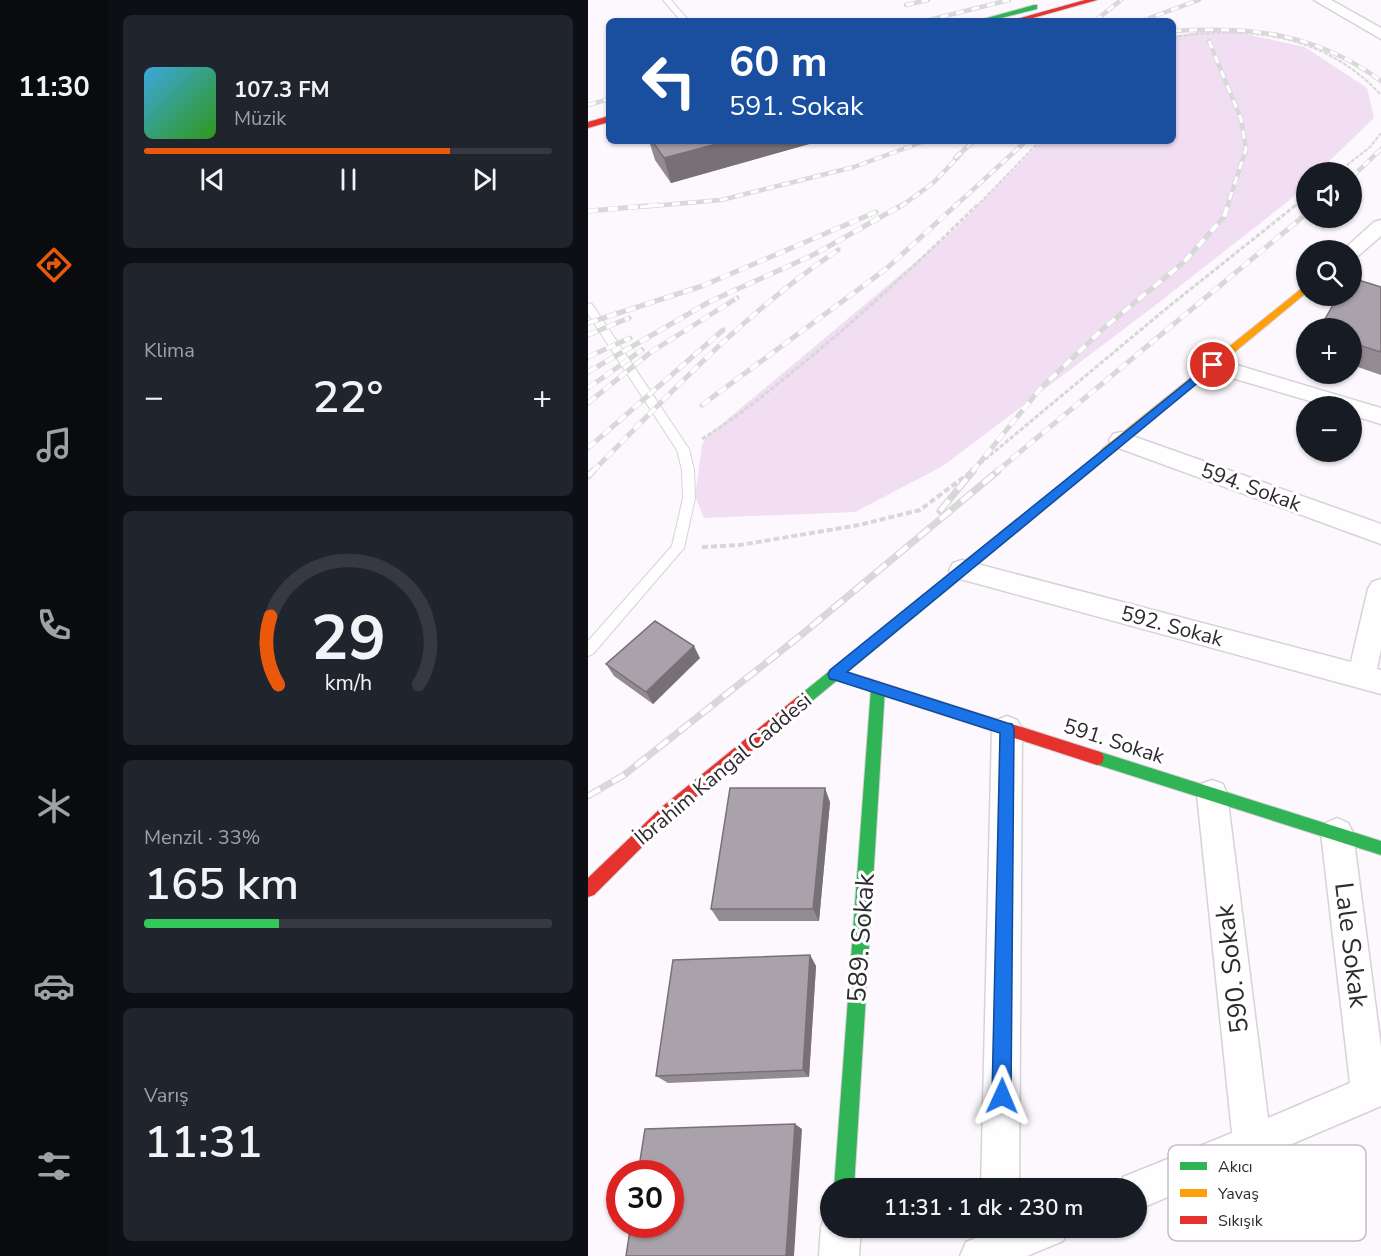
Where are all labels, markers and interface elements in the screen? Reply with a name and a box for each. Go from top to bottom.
text: 60 m [729,34,828,91]
icon: left [630,42,708,120]
text: 11:30 [18,69,90,106]
text: 107.3 FM [234,75,330,105]
text: 591. Sokak [729,88,864,125]
text: Müzik [234,105,286,132]
map controls [1296,162,1362,462]
button: sound [1296,162,1362,228]
icon: previous [196,163,229,196]
icon: pause [332,163,365,196]
icon: next [468,163,501,196]
button: search [1296,240,1362,306]
icon: directions [33,244,75,286]
button: + [1296,318,1362,384]
text: Klima [144,337,195,364]
pin [1187,339,1238,390]
icon: arrive [1196,348,1229,381]
text: 22° [313,367,383,428]
text: − [144,375,164,420]
text: + [532,375,552,420]
button: − [1296,396,1362,462]
icon: music [33,424,75,466]
street label: 594. Sokak [1197,456,1305,518]
text: 29 [311,596,385,681]
street label: 592. Sokak [1118,599,1227,653]
icon: phone [33,604,75,646]
text: km/h [324,668,372,698]
street label: İbrahim Kangal Caddesi [629,687,817,851]
street label: 591. Sokak [1060,712,1169,771]
icon: climate [33,785,75,827]
text: Menzil · 33% [144,824,260,851]
text: 165 km [144,854,299,915]
street label: 589. Sokak [839,871,883,1004]
street label: Lale Sokak [1326,880,1376,1011]
street label: 590. Sokak [1207,902,1257,1035]
icon: car [33,965,75,1007]
position arrow [970,1064,1034,1128]
text: Varış [144,1082,189,1109]
text: 11:31 [144,1112,263,1173]
icon: filters [33,1145,75,1187]
legend [1168,1145,1366,1241]
text: Akıcı [1218,1156,1253,1178]
speed limit sign: 30 [606,1160,684,1238]
text: Yavaş [1217,1183,1259,1205]
text: 11:31 · 1 dk · 230 m [884,1193,1083,1223]
text: Sıkışık [1218,1210,1264,1232]

